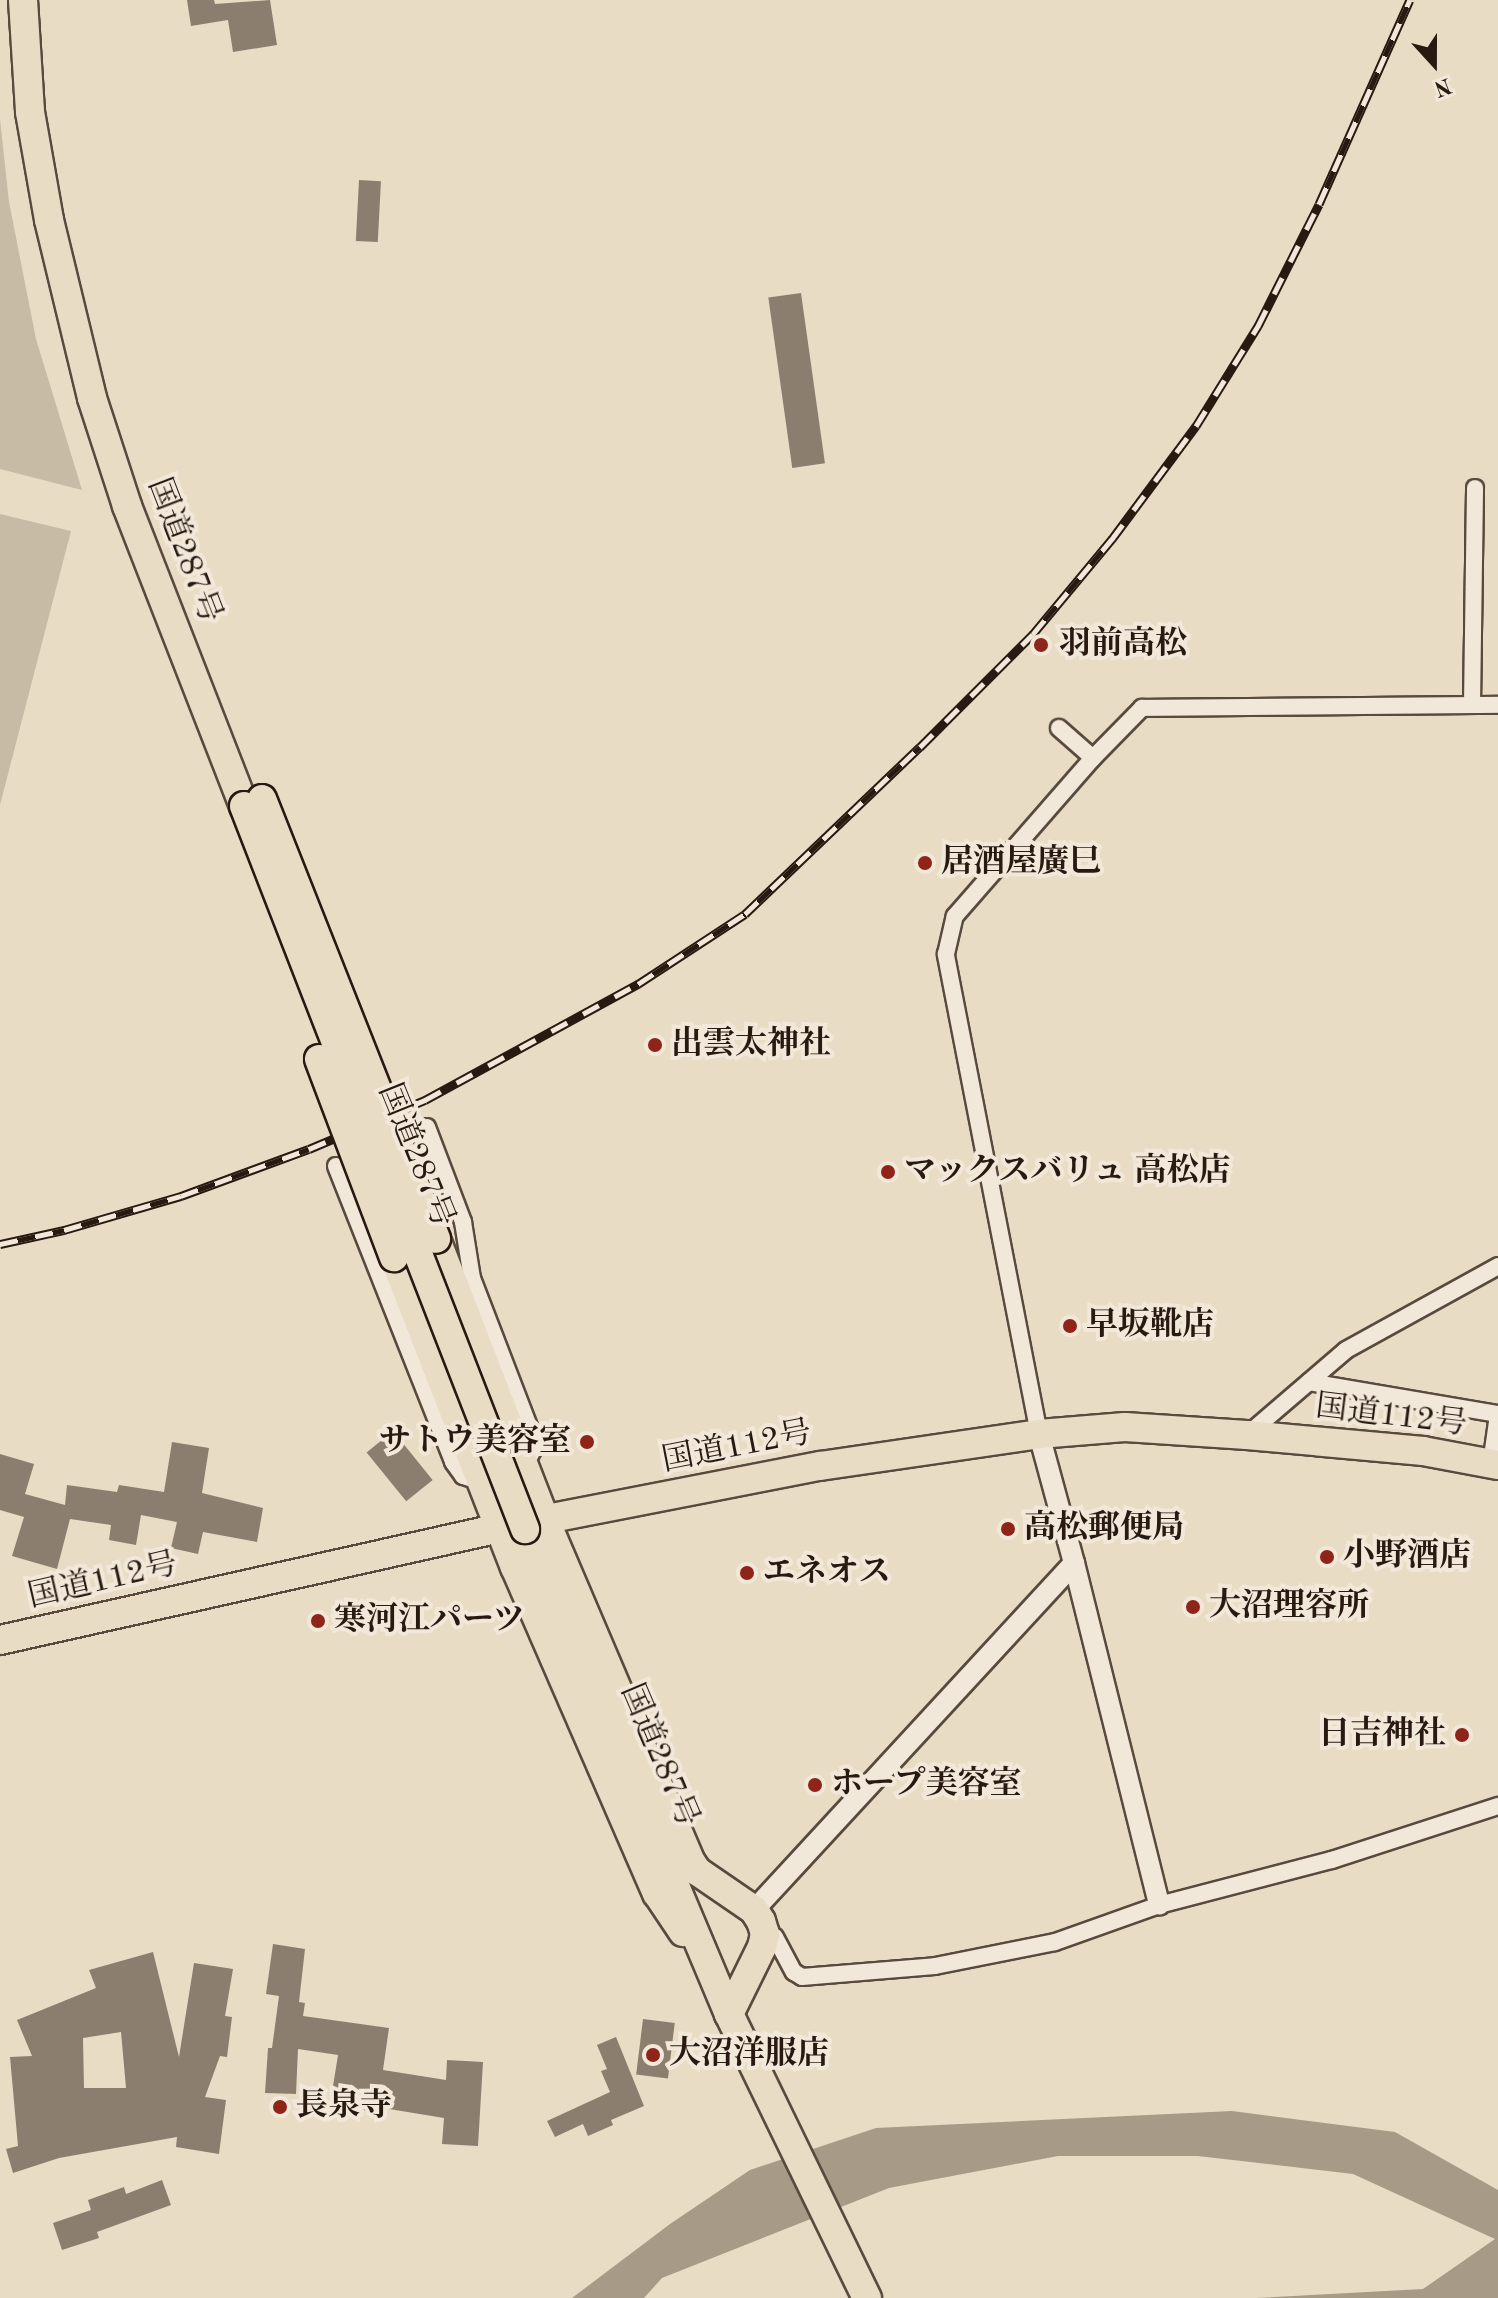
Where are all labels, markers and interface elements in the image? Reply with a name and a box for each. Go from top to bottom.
north arrow [1394,24,1474,104]
text: N [1431,73,1454,100]
street label: 国道287号 [138,473,228,629]
place label: 羽前高松 [1059,626,1187,664]
marker: 羽前高松 [1030,634,1052,656]
place label: 居酒屋廣巳 [941,844,1101,882]
marker: 居酒屋廣巳 [916,854,934,872]
place label: 出雲太神社 [671,1026,831,1064]
marker: 出雲太神社 [646,1036,664,1054]
street label: 国道287号 [369,1078,461,1234]
place label: マックスバリュ 高松店 [904,1153,1233,1191]
marker: マックスバリュ 高松店 [879,1163,897,1181]
place label: 早坂靴店 [1086,1307,1214,1345]
marker: 早坂靴店 [1061,1317,1079,1335]
street label: 国道112号 [1313,1389,1469,1445]
street label: 国道112号 [659,1415,815,1481]
place label: サトウ美容室 [379,1423,571,1461]
marker: サトウ美容室 [578,1433,596,1451]
place label: 高松郵便局 [1024,1510,1184,1548]
marker: 高松郵便局 [999,1520,1017,1538]
place label: 小野酒店 [1343,1538,1471,1576]
street label: 国道112号 [25,1546,181,1618]
marker: 小野酒店 [1318,1548,1336,1566]
place label: エネオス [763,1554,891,1592]
marker: エネオス [738,1564,756,1582]
place label: 大沼理容所 [1209,1588,1369,1626]
marker: 大沼理容所 [1184,1598,1202,1616]
place label: 寒河江パーツ [334,1602,526,1640]
marker: 寒河江パーツ [309,1612,327,1630]
street label: 国道287号 [611,1679,705,1833]
place label: 日吉神社 [1318,1716,1446,1754]
marker: 日吉神社 [1453,1726,1471,1744]
place label: ホープ美容室 [831,1766,1023,1804]
marker: ホープ美容室 [806,1776,824,1794]
place label: 大沼洋服店 [669,2036,829,2074]
marker: 大沼洋服店 [644,2046,662,2064]
place label: 長泉寺 [296,2088,392,2126]
marker: 長泉寺 [271,2098,289,2116]

